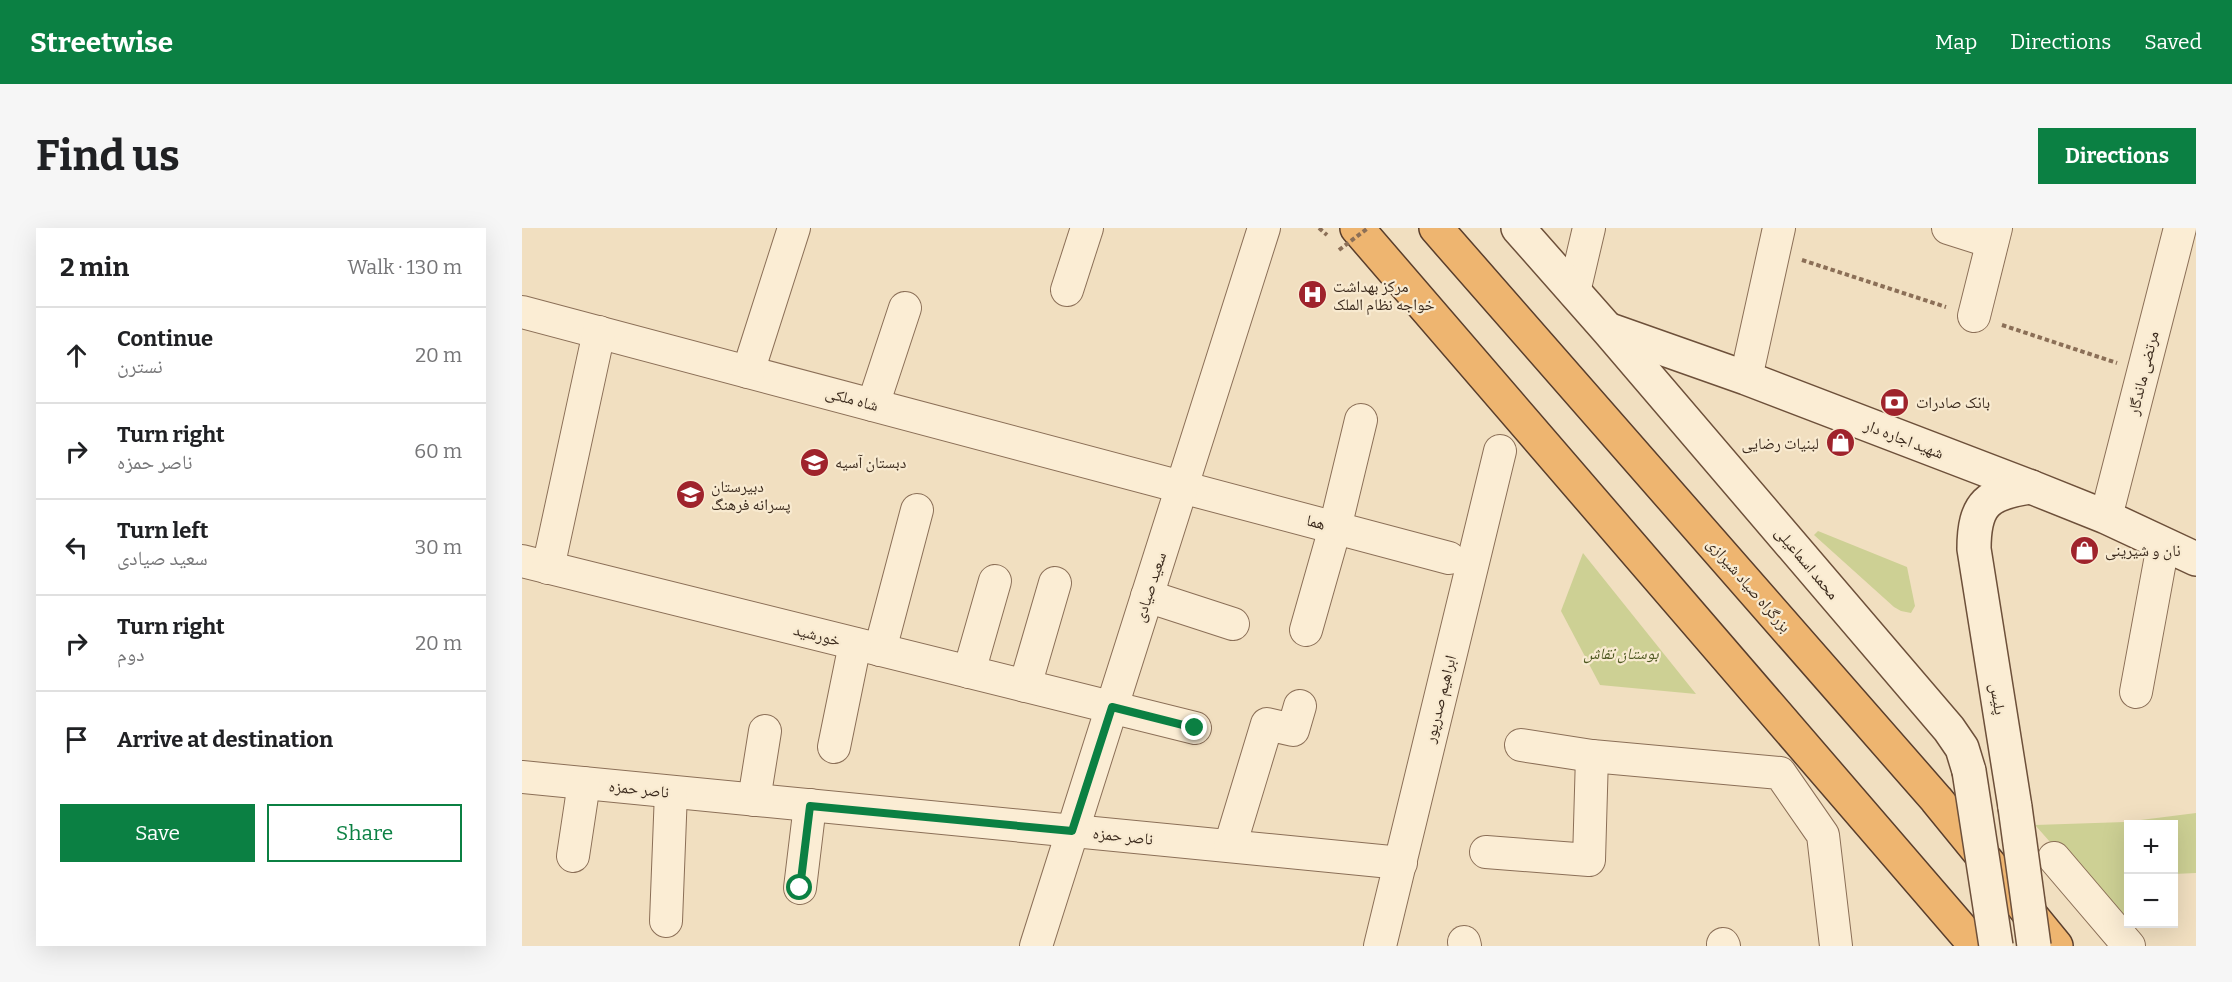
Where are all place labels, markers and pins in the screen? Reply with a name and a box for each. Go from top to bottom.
place label: مرکز بهداشت خواجه نظام الملک [1333,277,1435,315]
hospital icon: مرکز بهداشت خواجه نظام الملک [1296,279,1328,311]
bank icon: بانک صادرات [1879,386,1911,418]
place label: بانک صادرات [1916,393,1990,412]
shop icon: لبنیات رضایی [1824,427,1856,459]
place label: لبنیات رضایی [1742,434,1819,454]
school or university icon: دبستان آسیه [798,446,830,478]
place label: دبستان آسیه [835,453,906,473]
place label: دبیرستان پسرانه فرهنگ [711,477,791,514]
school or university icon: دبیرستان پسرانه فرهنگ [674,479,706,511]
shop icon: نان و شیرینی [2068,534,2100,566]
place label: نان و شیرینی [2105,541,2181,561]

